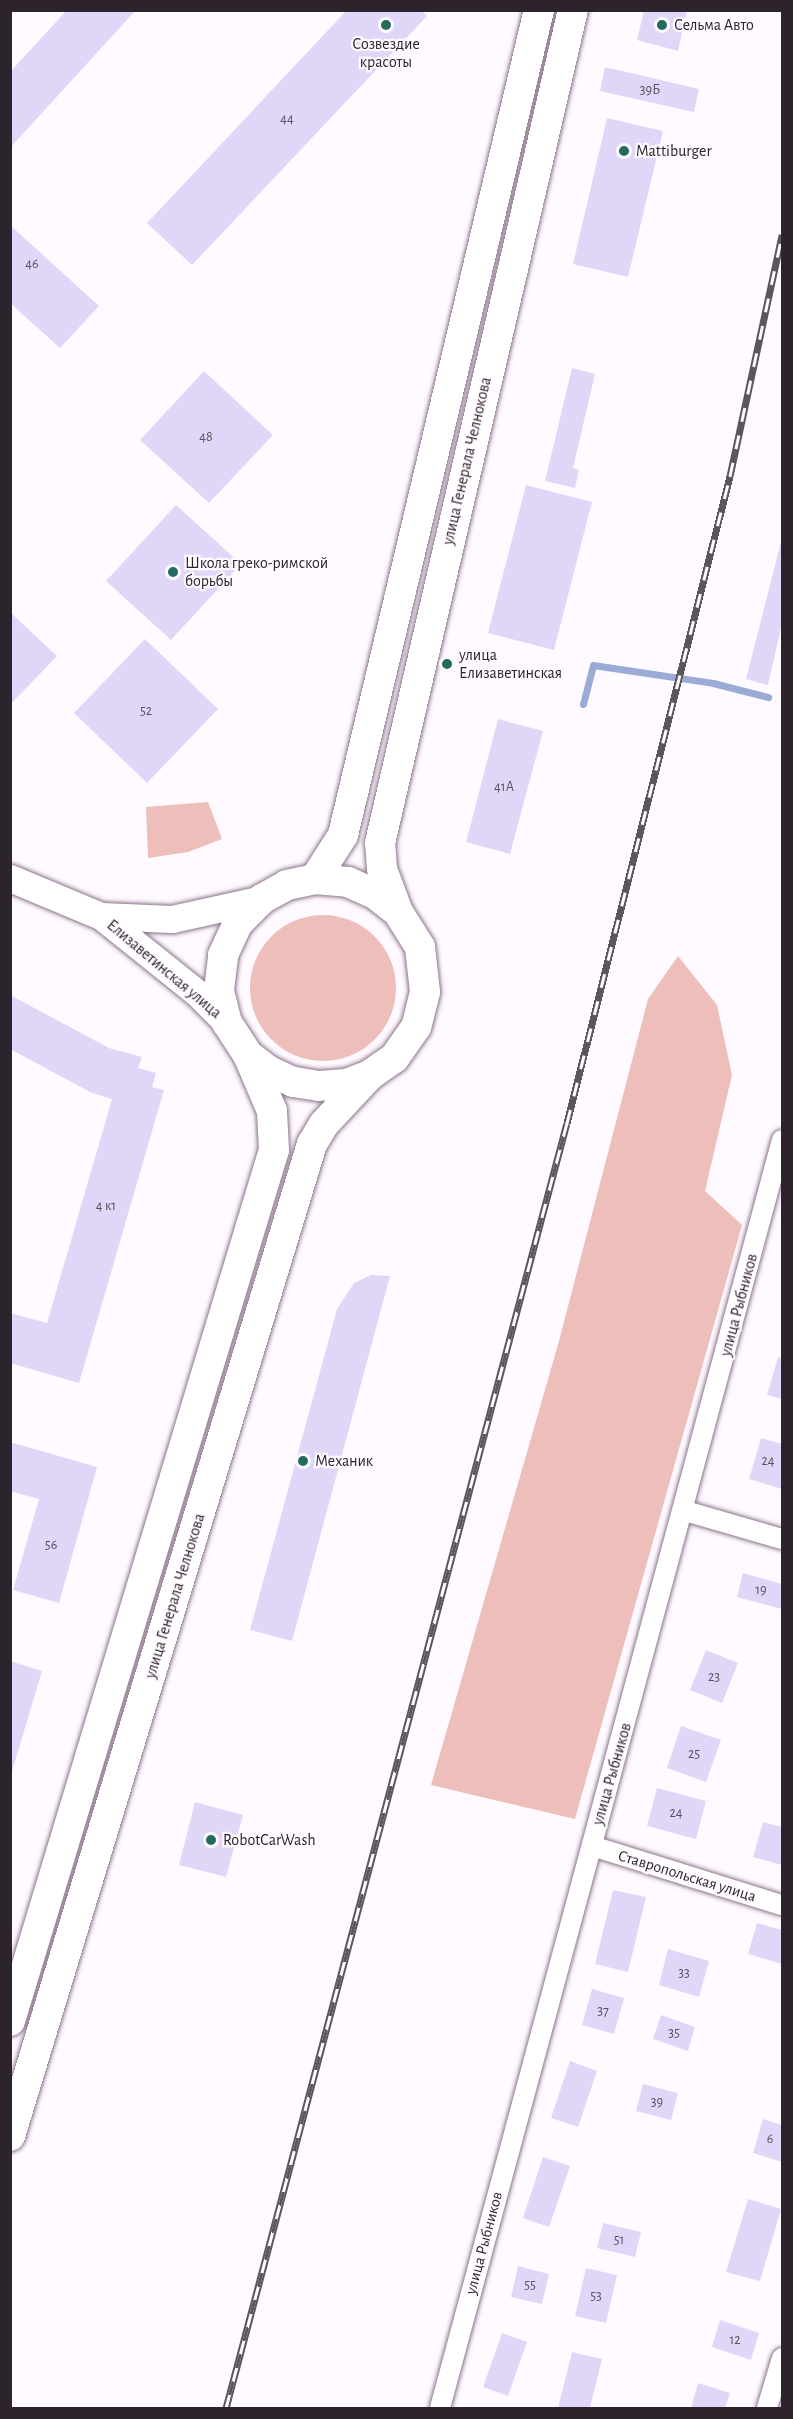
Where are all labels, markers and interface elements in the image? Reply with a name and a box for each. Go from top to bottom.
place label: Сельма Авто [674,15,754,35]
marker: Созвездие красоты [379,18,393,32]
marker: Сельма Авто [655,18,669,32]
place label: Созвездие красоты [352,34,420,72]
house number: 39Б [640,82,660,98]
house number: 44 [280,111,294,127]
place label: Mattiburger [636,141,712,161]
marker: Mattiburger [617,144,631,158]
house number: 46 [25,256,39,272]
street label: улица Генерала Челнокова [438,375,496,547]
house number: 48 [199,429,213,445]
place label: Школа греко-римской борьбы [185,553,328,591]
marker: Школа греко-римской борьбы [166,565,180,579]
place label: улица Елизаветинская [459,645,562,683]
marker: улица Елизаветинская [440,657,454,671]
house number: 52 [140,703,152,719]
house number: 41А [494,779,514,795]
street label: Елизаветинская улица [103,915,225,1023]
house number: 4 к1 [96,1198,116,1214]
street label: улица Рыбников [716,1252,762,1358]
place label: Механик [315,1451,373,1471]
house number: 24 [761,1453,775,1469]
marker: Механик [296,1454,310,1468]
street label: улица Генерала Челнокова [141,1511,209,1681]
house number: 56 [45,1537,57,1553]
house number: 19 [755,1582,767,1598]
house number: 23 [708,1669,720,1685]
street label: улица Рыбников [588,1721,636,1827]
house number: 25 [688,1746,700,1762]
house number: 24 [669,1805,683,1821]
place label: RobotCarWash [223,1830,316,1850]
marker: RobotCarWash [204,1833,218,1847]
street label: Ставропольская улица [616,1846,758,1906]
house number: 33 [678,1965,690,1981]
house number: 37 [597,2003,609,2019]
house number: 35 [668,2025,680,2041]
house number: 39 [651,2094,663,2110]
house number: 6 [767,2131,773,2147]
street label: улица Рыбников [461,2190,507,2296]
house number: 51 [614,2232,624,2248]
house number: 55 [524,2277,536,2293]
house number: 53 [590,2288,602,2304]
house number: 12 [729,2332,741,2348]

